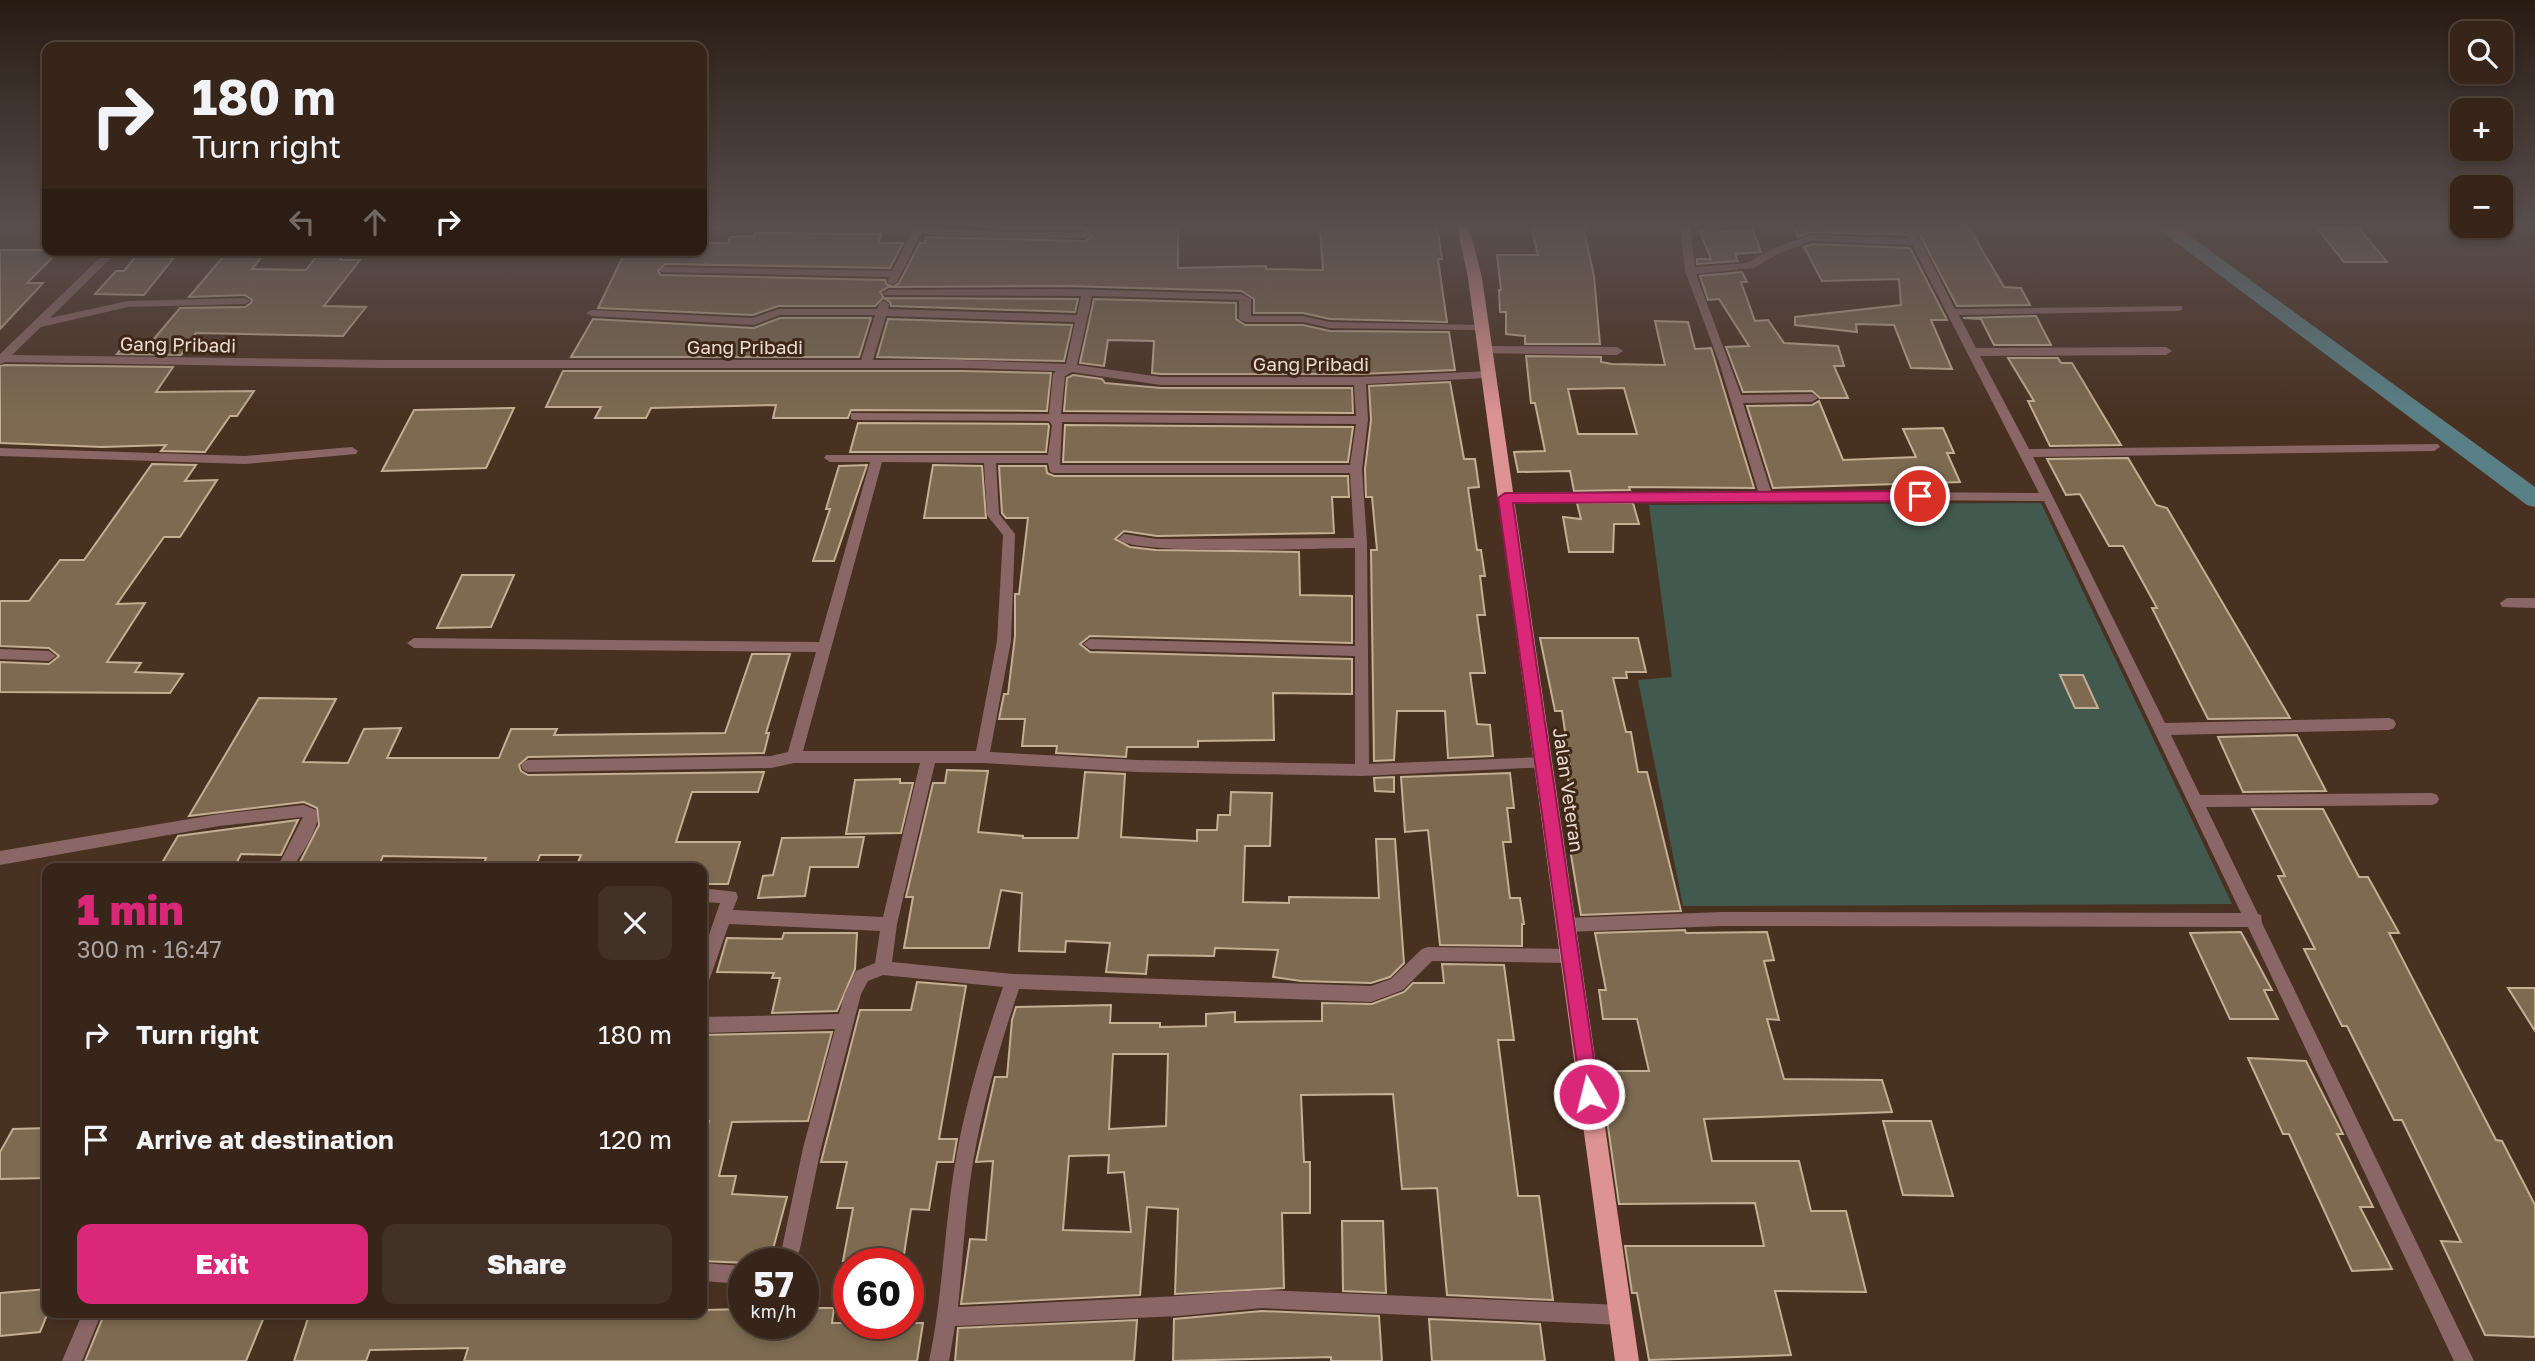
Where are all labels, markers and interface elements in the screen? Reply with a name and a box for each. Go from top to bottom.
map controls [2450,21,2513,238]
button: search [2450,21,2513,84]
text: 180 m [192,67,336,126]
icon: right [77,70,168,161]
button: + [2450,98,2513,161]
text: Turn right [192,127,341,165]
button: − [2450,175,2513,238]
icon: left [283,203,321,241]
icon: ahead [356,203,394,241]
icon: right [429,203,467,241]
street label: Gang Pribadi [120,331,236,357]
street label: Gang Pribadi [687,335,803,358]
street label: Gang Pribadi [1253,352,1369,375]
pin [1890,466,1950,526]
icon: arrive [1901,477,1939,515]
street label: Jalan Veteran [1549,726,1589,854]
text: 1 min [77,884,184,934]
button: close [598,886,672,960]
text: 300 m · 16:47 [77,935,222,963]
icon: right [77,1016,115,1054]
text: Turn right [136,1019,259,1050]
text: 180 m [598,1019,672,1050]
position arrow [1552,1057,1626,1131]
icon: arrive [77,1121,115,1159]
text: Arrive at destination [136,1124,394,1155]
text: 120 m [599,1124,672,1155]
button: Exit [77,1224,368,1304]
button: Share [382,1224,672,1304]
speed limit sign: 60 [833,1248,924,1339]
text: 57 [753,1263,794,1305]
text: km/h [751,1300,796,1322]

